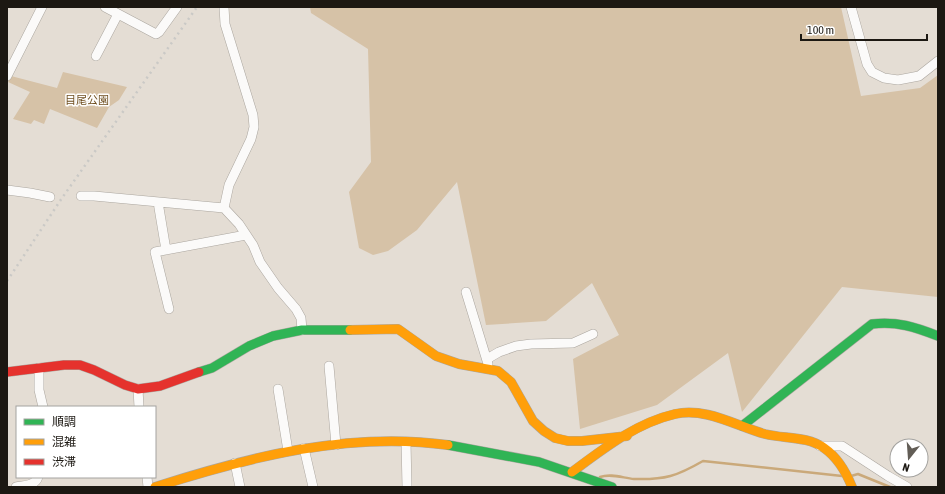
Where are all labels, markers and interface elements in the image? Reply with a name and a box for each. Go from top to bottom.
scale bar [801,16,927,42]
text: 100 m [807,23,834,37]
park label: 目尾公園 [65,94,109,106]
legend [16,406,156,478]
text: 順調 [52,415,76,429]
text: 混雑 [52,435,76,449]
north arrow [889,438,929,478]
text: 渋滞 [52,455,76,469]
text: N [901,461,911,474]

